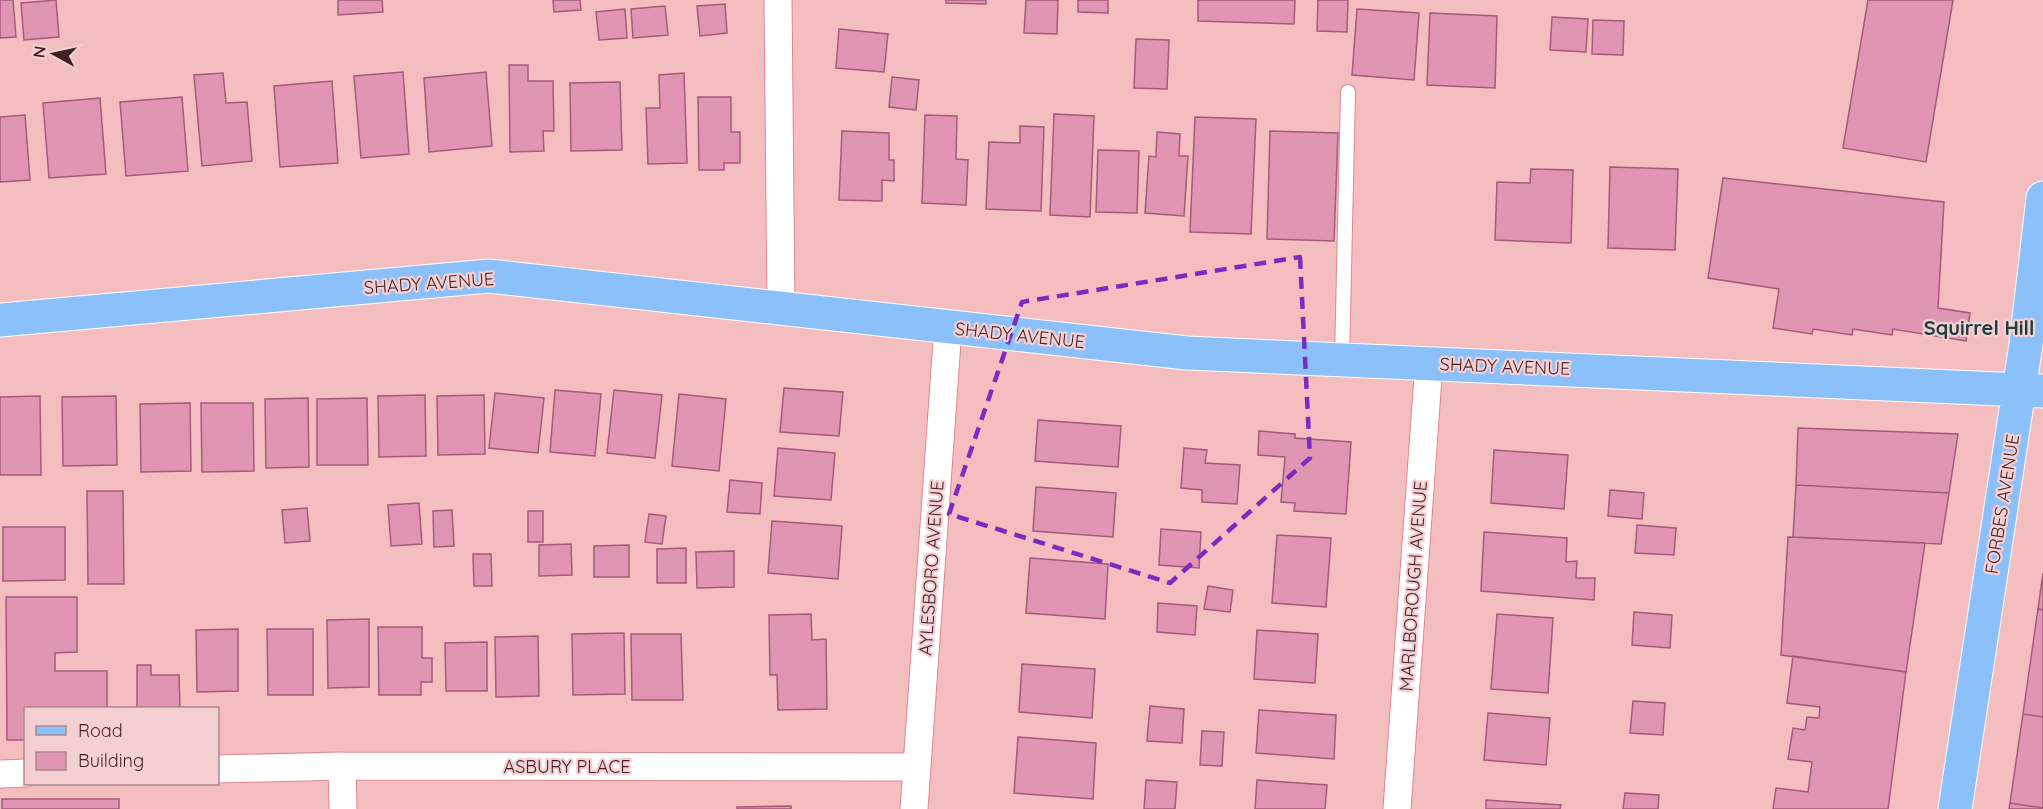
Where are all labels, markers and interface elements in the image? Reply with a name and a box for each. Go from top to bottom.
north arrow [24,24,84,84]
text: N [28,45,50,59]
street label: SHADY AVENUE [363,267,495,299]
district label: Squirrel Hill [1924,315,2034,340]
street label: SHADY AVENUE [954,317,1086,353]
street label: SHADY AVENUE [1439,352,1571,380]
street label: FORBES AVENUE [1980,432,2024,576]
street label: AYLESBORO AVENUE [913,480,949,656]
street label: MARLBOROUGH AVENUE [1394,480,1432,692]
legend [24,707,219,785]
text: Road [78,719,123,742]
text: Building [78,749,144,772]
street label: ASBURY PLACE [504,755,630,778]

